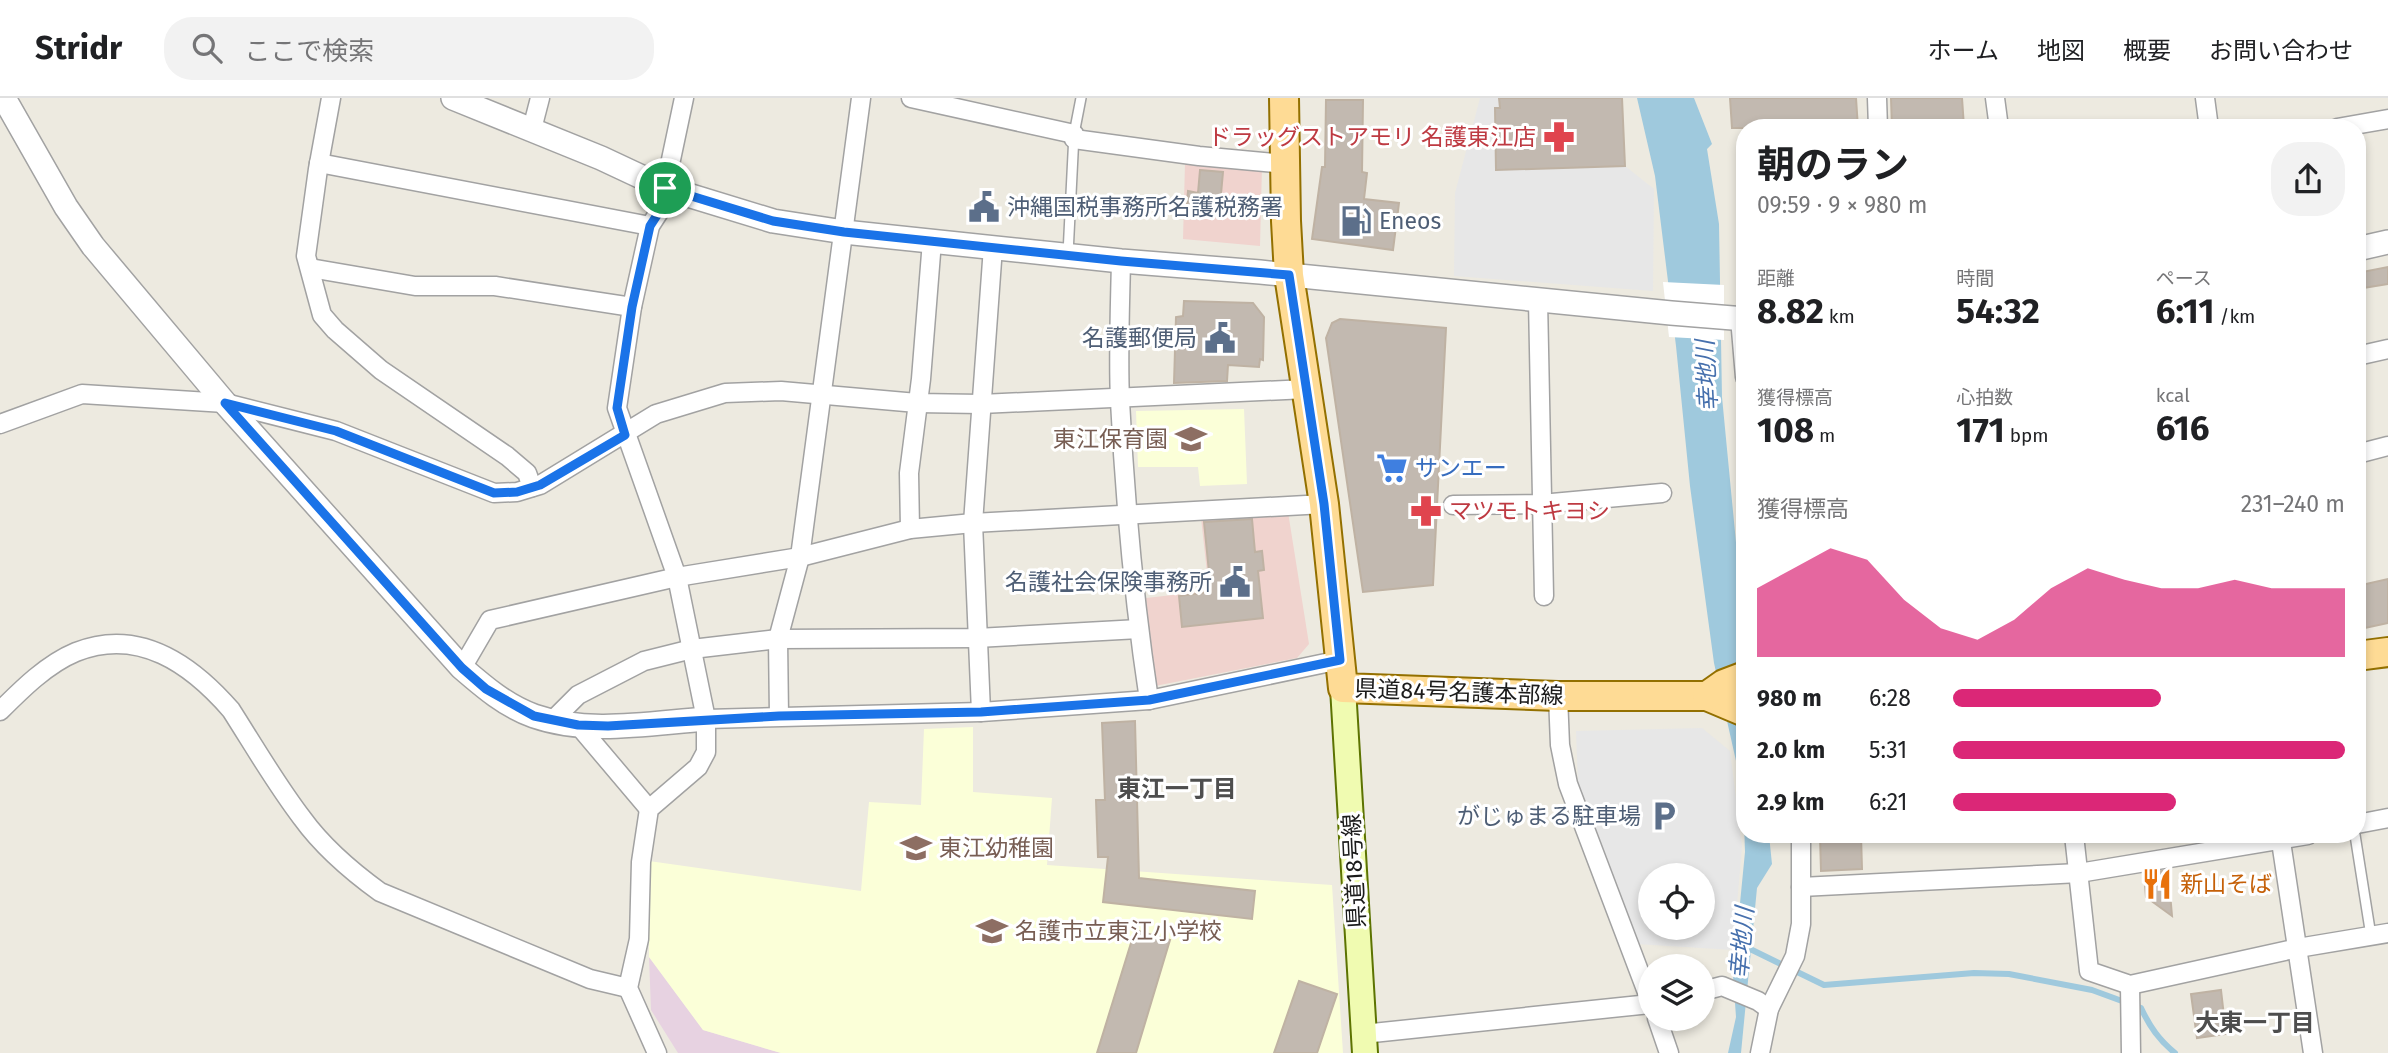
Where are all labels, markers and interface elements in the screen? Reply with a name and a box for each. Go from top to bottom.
search box [164,17,654,80]
text: Stridr [35,28,122,68]
icon: search [188,29,226,67]
text: ここで検索 [244,36,374,67]
text: ホーム [1928,37,1999,65]
text: 地図 [2037,37,2085,65]
text: 概要 [2123,37,2171,65]
text: お問い合わせ [2209,37,2353,65]
pharmacy icon: ドラッグストアモリ 名護東江店 [1542,120,1576,154]
place label: ドラッグストアモリ 名護東江店 [1208,123,1536,151]
text: 朝のラン [1757,142,1909,188]
button: share [2271,142,2345,216]
pin [635,158,695,218]
icon: arrive [646,169,684,207]
public building icon: 沖縄国税事務所名護税務署 [967,190,1001,224]
text: 09:59 · 9 × 980 m [1757,191,1927,219]
place label: 沖縄国税事務所名護税務署 [1007,193,1283,221]
fuel station icon: Eneos [1339,204,1373,238]
place label: Eneos [1379,207,1441,235]
text: 距離 [1757,267,1795,290]
text: 時間 [1956,267,1994,290]
text: ペース [2156,267,2212,290]
text: 8.82 [1757,290,1824,332]
text: 54:32 [1956,290,2040,332]
text: 6:11 [2156,290,2214,332]
text: km [1824,305,1855,328]
text: /km [2214,305,2255,328]
public building icon: 名護郵便局 [1203,321,1237,355]
place label: 名護郵便局 [1082,324,1197,352]
water label: 幸地川 [1691,336,1723,413]
text: kcal [2156,384,2190,407]
text: 獲得標高 [1757,386,1833,409]
text: 心拍数 [1956,386,2013,409]
text: 616 [2156,407,2209,449]
text: 108 [1757,409,1814,451]
text: 171 [1956,409,2005,451]
school or university icon: 東江保育園 [1174,422,1208,456]
text: m [1814,424,1835,447]
text: bpm [2005,424,2049,447]
place label: 東江保育園 [1053,425,1168,453]
supermarket icon: サンエー [1375,451,1409,485]
place label: サンエー [1415,454,1507,482]
text: 231–240 m [2241,490,2345,518]
pharmacy icon: マツモトキヨシ [1409,494,1443,528]
text: 獲得標高 [1757,495,1849,523]
place label: マツモトキヨシ [1449,497,1610,525]
public building icon: 名護社会保険事務所 [1218,565,1252,599]
place label: 名護社会保険事務所 [1005,568,1212,596]
street label: 県道84号名護本部線 [1354,674,1564,710]
text: 980 m [1757,684,1822,712]
text: 6:28 [1869,684,1911,712]
text: 2.0 km [1757,736,1825,764]
text: 5:31 [1869,736,1907,764]
district label: 東江一丁目 [1117,775,1237,803]
text: 2.9 km [1757,788,1824,816]
text: 6:21 [1869,788,1908,816]
parking icon: がじゅまる駐車場 [1647,799,1681,833]
place label: がじゅまる駐車場 [1457,802,1641,830]
street label: 県道18号線 [1337,813,1371,929]
school or university icon: 東江幼稚園 [899,831,933,865]
place label: 東江幼稚園 [939,834,1054,862]
map controls [1638,863,1715,1031]
button: locate [1638,863,1715,940]
restaurant icon: 新山そば [2140,867,2174,901]
place label: 新山そば [2180,870,2272,898]
water label: 幸地川 [1725,903,1759,980]
school or university icon: 名護市立東江小学校 [975,914,1009,948]
place label: 名護市立東江小学校 [1015,917,1222,945]
button: layers [1638,954,1715,1031]
district label: 大東一丁目 [2195,1009,2315,1037]

